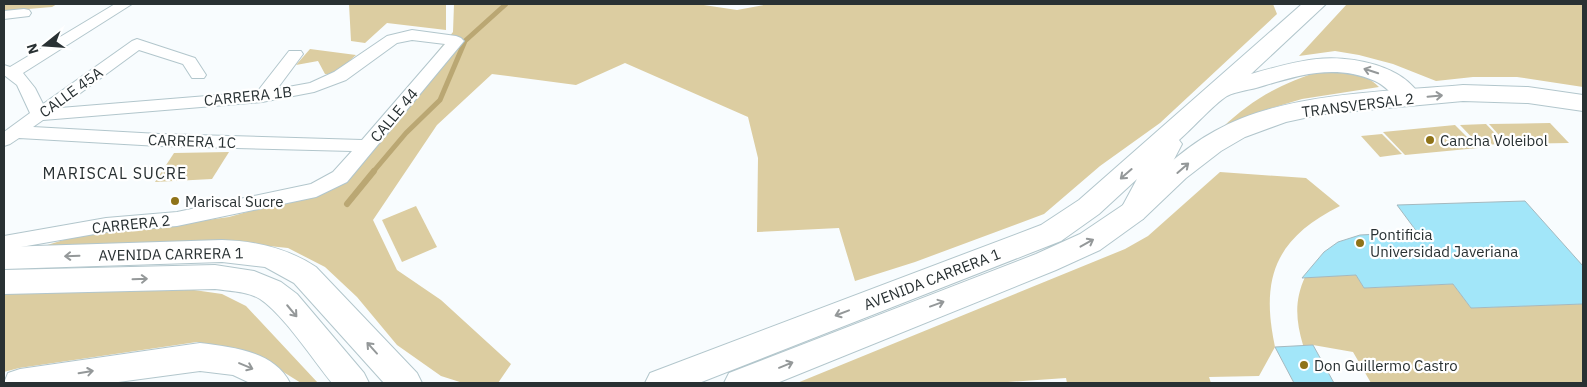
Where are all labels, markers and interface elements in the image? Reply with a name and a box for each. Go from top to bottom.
north arrow [20,20,70,70]
text: N [22,41,43,56]
street label: CALLE 45A [36,62,107,121]
one-way arrow [1363,66,1379,76]
street label: CARRERA 1B [203,82,293,110]
street label: CALLE 44 [366,84,422,146]
street label: TRANSVERSAL 2 [1301,89,1415,121]
one-way arrow [1426,91,1442,100]
street label: CARRERA 1C [148,130,236,152]
place label: Cancha Voleibol [1440,131,1548,150]
marker: Cancha Voleibol [1424,134,1436,146]
district label: MARISCAL SUCRE [43,163,187,183]
one-way arrow [1176,163,1189,174]
one-way arrow [1120,168,1133,179]
place label: Mariscal Sucre [185,192,283,211]
marker: Mariscal Sucre [169,195,181,207]
street label: CARRERA 2 [91,210,171,238]
place label: Pontificia Universidad Javeriana [1370,225,1518,261]
marker: Pontificia Universidad Javeriana [1354,237,1366,249]
one-way arrow [1080,238,1095,248]
street label: AVENIDA CARRERA 1 [98,243,244,265]
street label: AVENIDA CARRERA 1 [861,244,1003,314]
one-way arrow [64,251,80,261]
one-way arrow [132,275,148,284]
one-way arrow [929,299,944,308]
one-way arrow [287,304,298,317]
one-way arrow [835,309,850,318]
one-way arrow [366,342,378,355]
place label: Don Guillermo Castro [1314,356,1458,375]
marker: Don Guillermo Castro [1298,359,1310,371]
one-way arrow [778,360,793,369]
one-way arrow [238,362,253,371]
one-way arrow [77,367,93,377]

